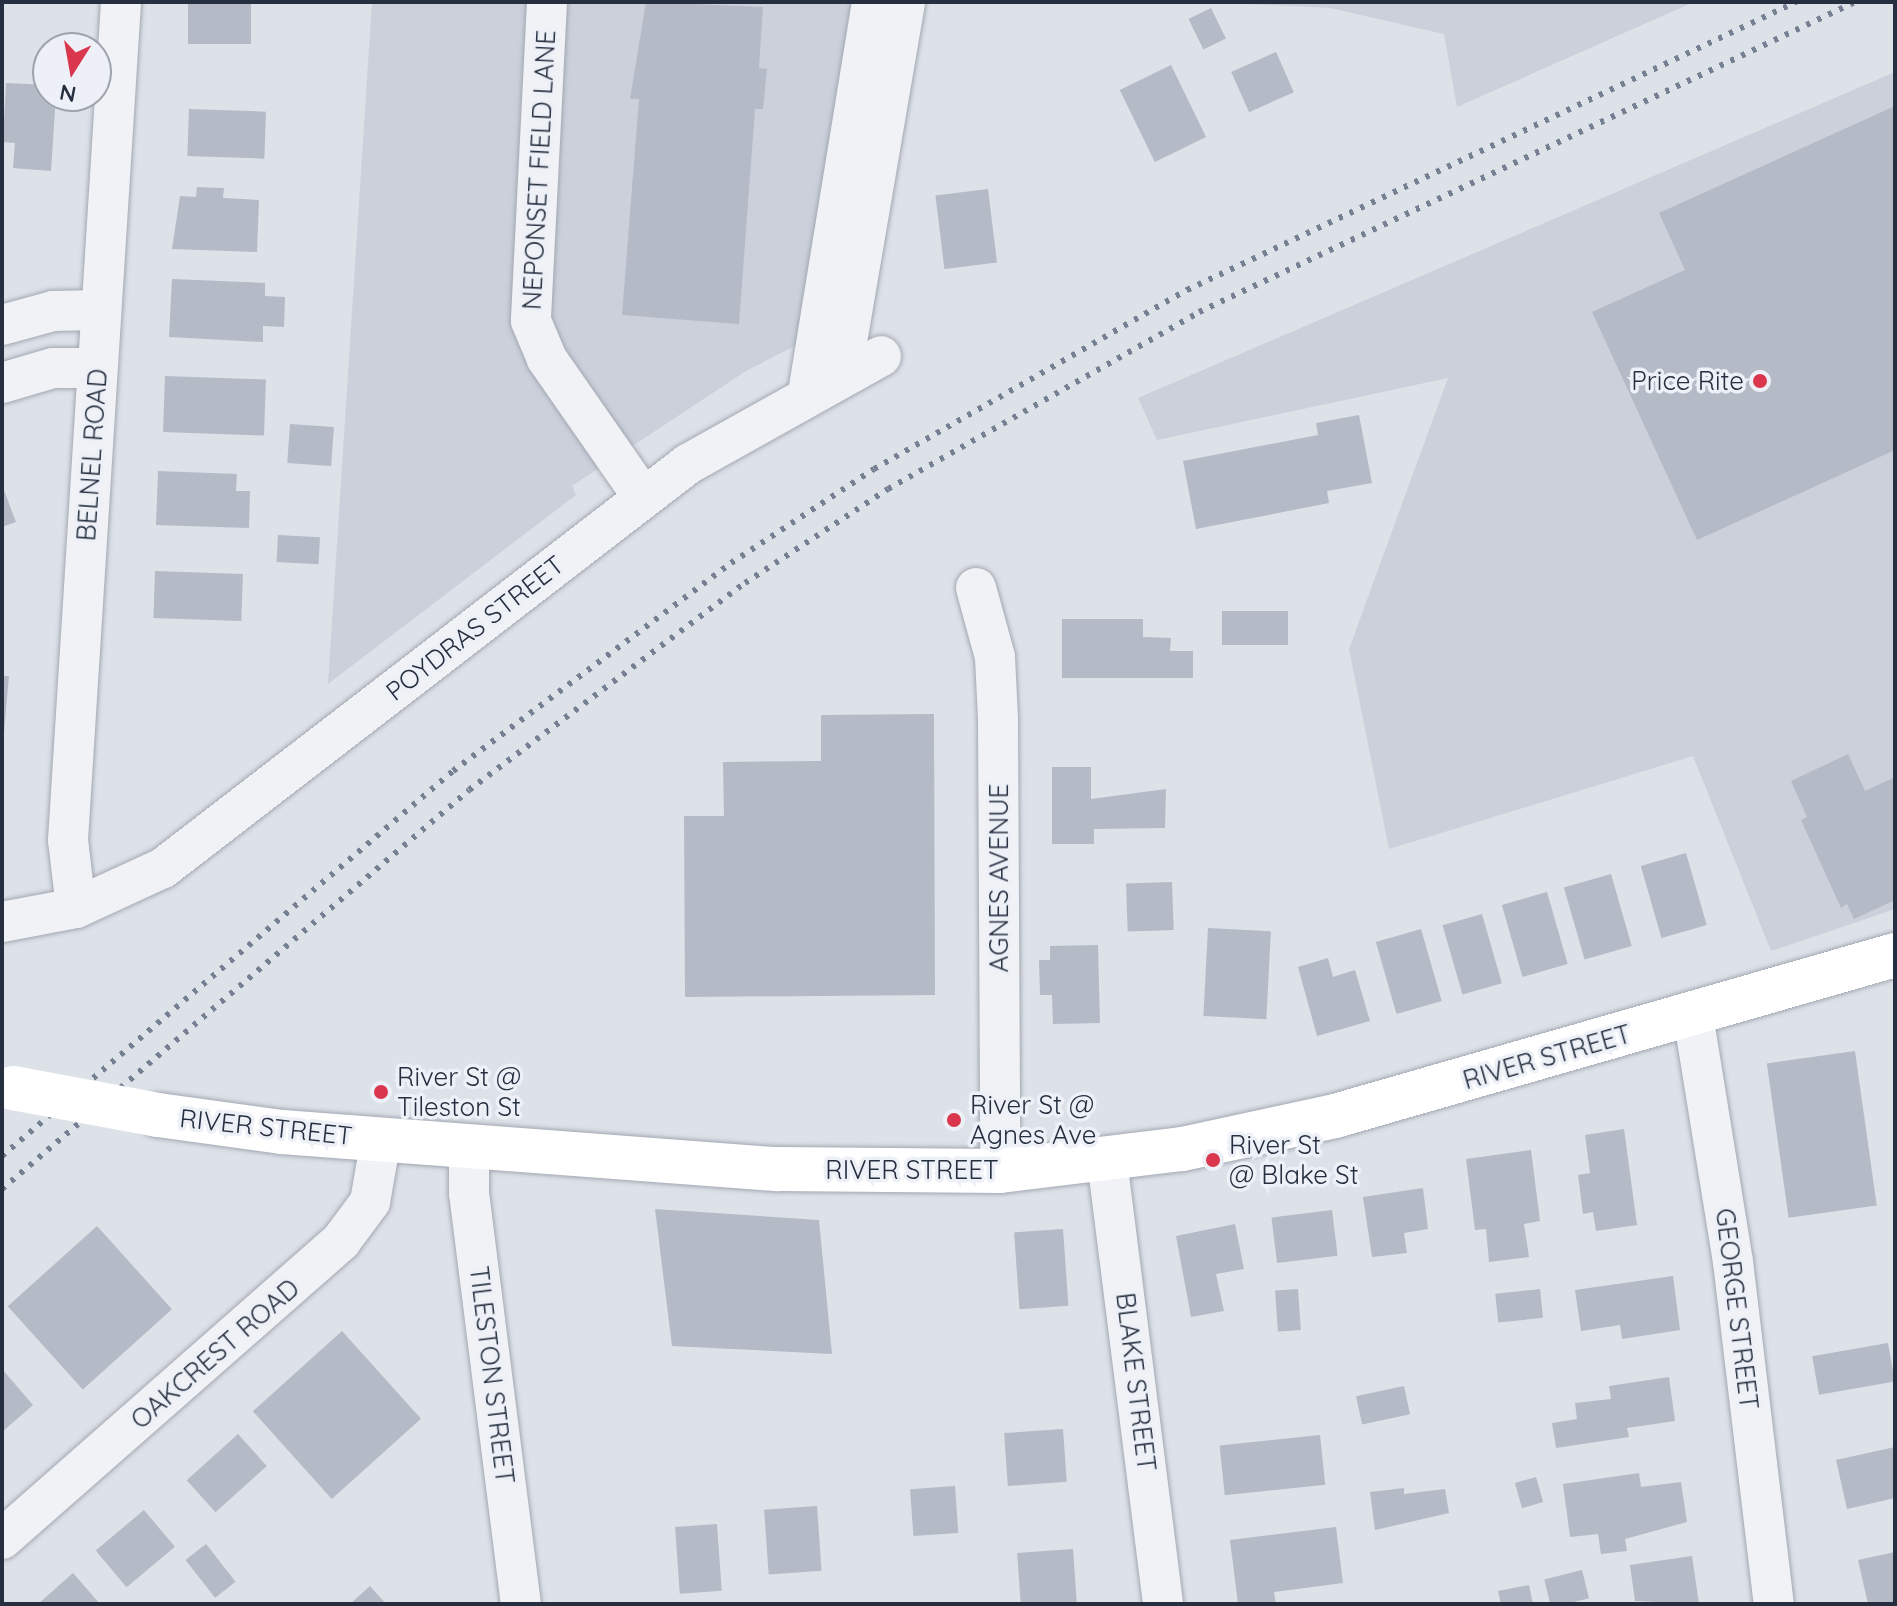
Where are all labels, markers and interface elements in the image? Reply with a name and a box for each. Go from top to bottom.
street label: NEPONSET FIELD LANE [516,29,562,311]
north arrow [32,32,112,112]
text: N [57,78,78,109]
place label: Price Rite [1631,365,1744,397]
street label: BELNEL ROAD [70,368,114,542]
marker: Price Rite [1751,372,1769,390]
street label: POYDRAS STREET [380,549,570,707]
street label: AGNES AVENUE [983,784,1015,972]
street label: RIVER STREET [1459,1018,1635,1096]
place label: River St @ Tileston St [397,1061,521,1122]
marker: River St @ Tileston St [372,1083,390,1101]
place label: River St @ Agnes Ave [970,1089,1096,1150]
street label: RIVER STREET [178,1102,354,1152]
marker: River St @ Agnes Ave [945,1111,963,1129]
place label: River St @ Blake St [1229,1129,1359,1190]
marker: River St @ Blake St [1204,1151,1222,1169]
street label: RIVER STREET [825,1154,999,1186]
street label: GEORGE STREET [1709,1206,1765,1412]
street label: TILESTON STREET [463,1264,521,1486]
street label: OAKCREST ROAD [125,1273,305,1435]
street label: BLAKE STREET [1110,1291,1162,1473]

